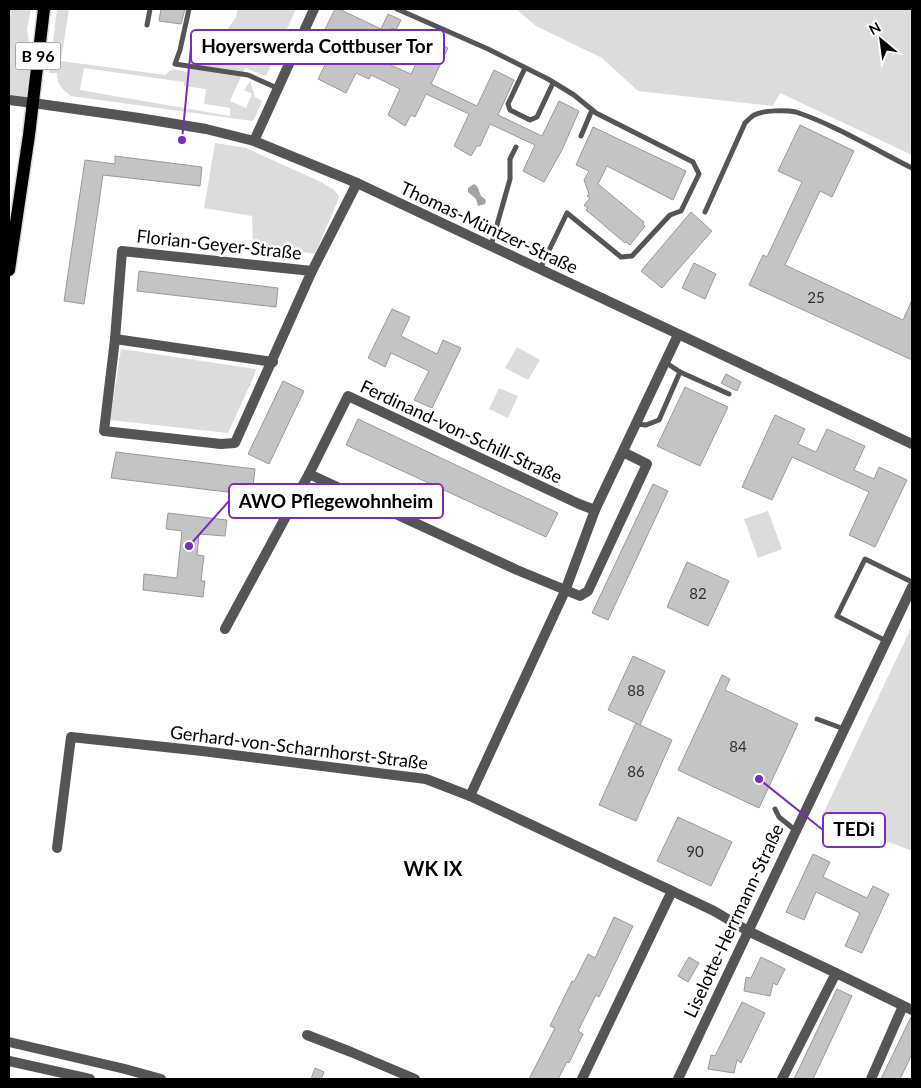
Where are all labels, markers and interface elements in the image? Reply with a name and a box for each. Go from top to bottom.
north arrow [856,15,906,65]
text: N [866,18,883,38]
callout: Hoyerswerda Cottbuser Tor [191,30,444,64]
text: Hoyerswerda Cottbuser Tor [201,34,434,57]
road number: B 96 [15,42,60,70]
street label: Thomas-Müntzer-Straße [397,176,582,278]
street label: Florian-Geyer-Straße [135,224,303,264]
house number: 25 [807,288,825,306]
street label: Ferdinand-von-Schill-Straße [357,375,566,488]
callout: AWO Pflegewohnheim [229,484,443,518]
text: AWO Pflegewohnheim [238,489,433,512]
house number: 82 [689,584,707,602]
house number: 88 [627,681,645,699]
street label: Gerhard-von-Scharnhorst-Straße [169,720,429,774]
house number: 84 [729,737,747,755]
house number: 86 [627,762,645,780]
callout: TEDi [823,813,885,847]
text: TEDi [833,817,875,840]
street label: Liselotte-Herrmann-Straße [678,820,788,1021]
house number: 90 [686,842,704,860]
district label: WK IX [404,856,463,880]

